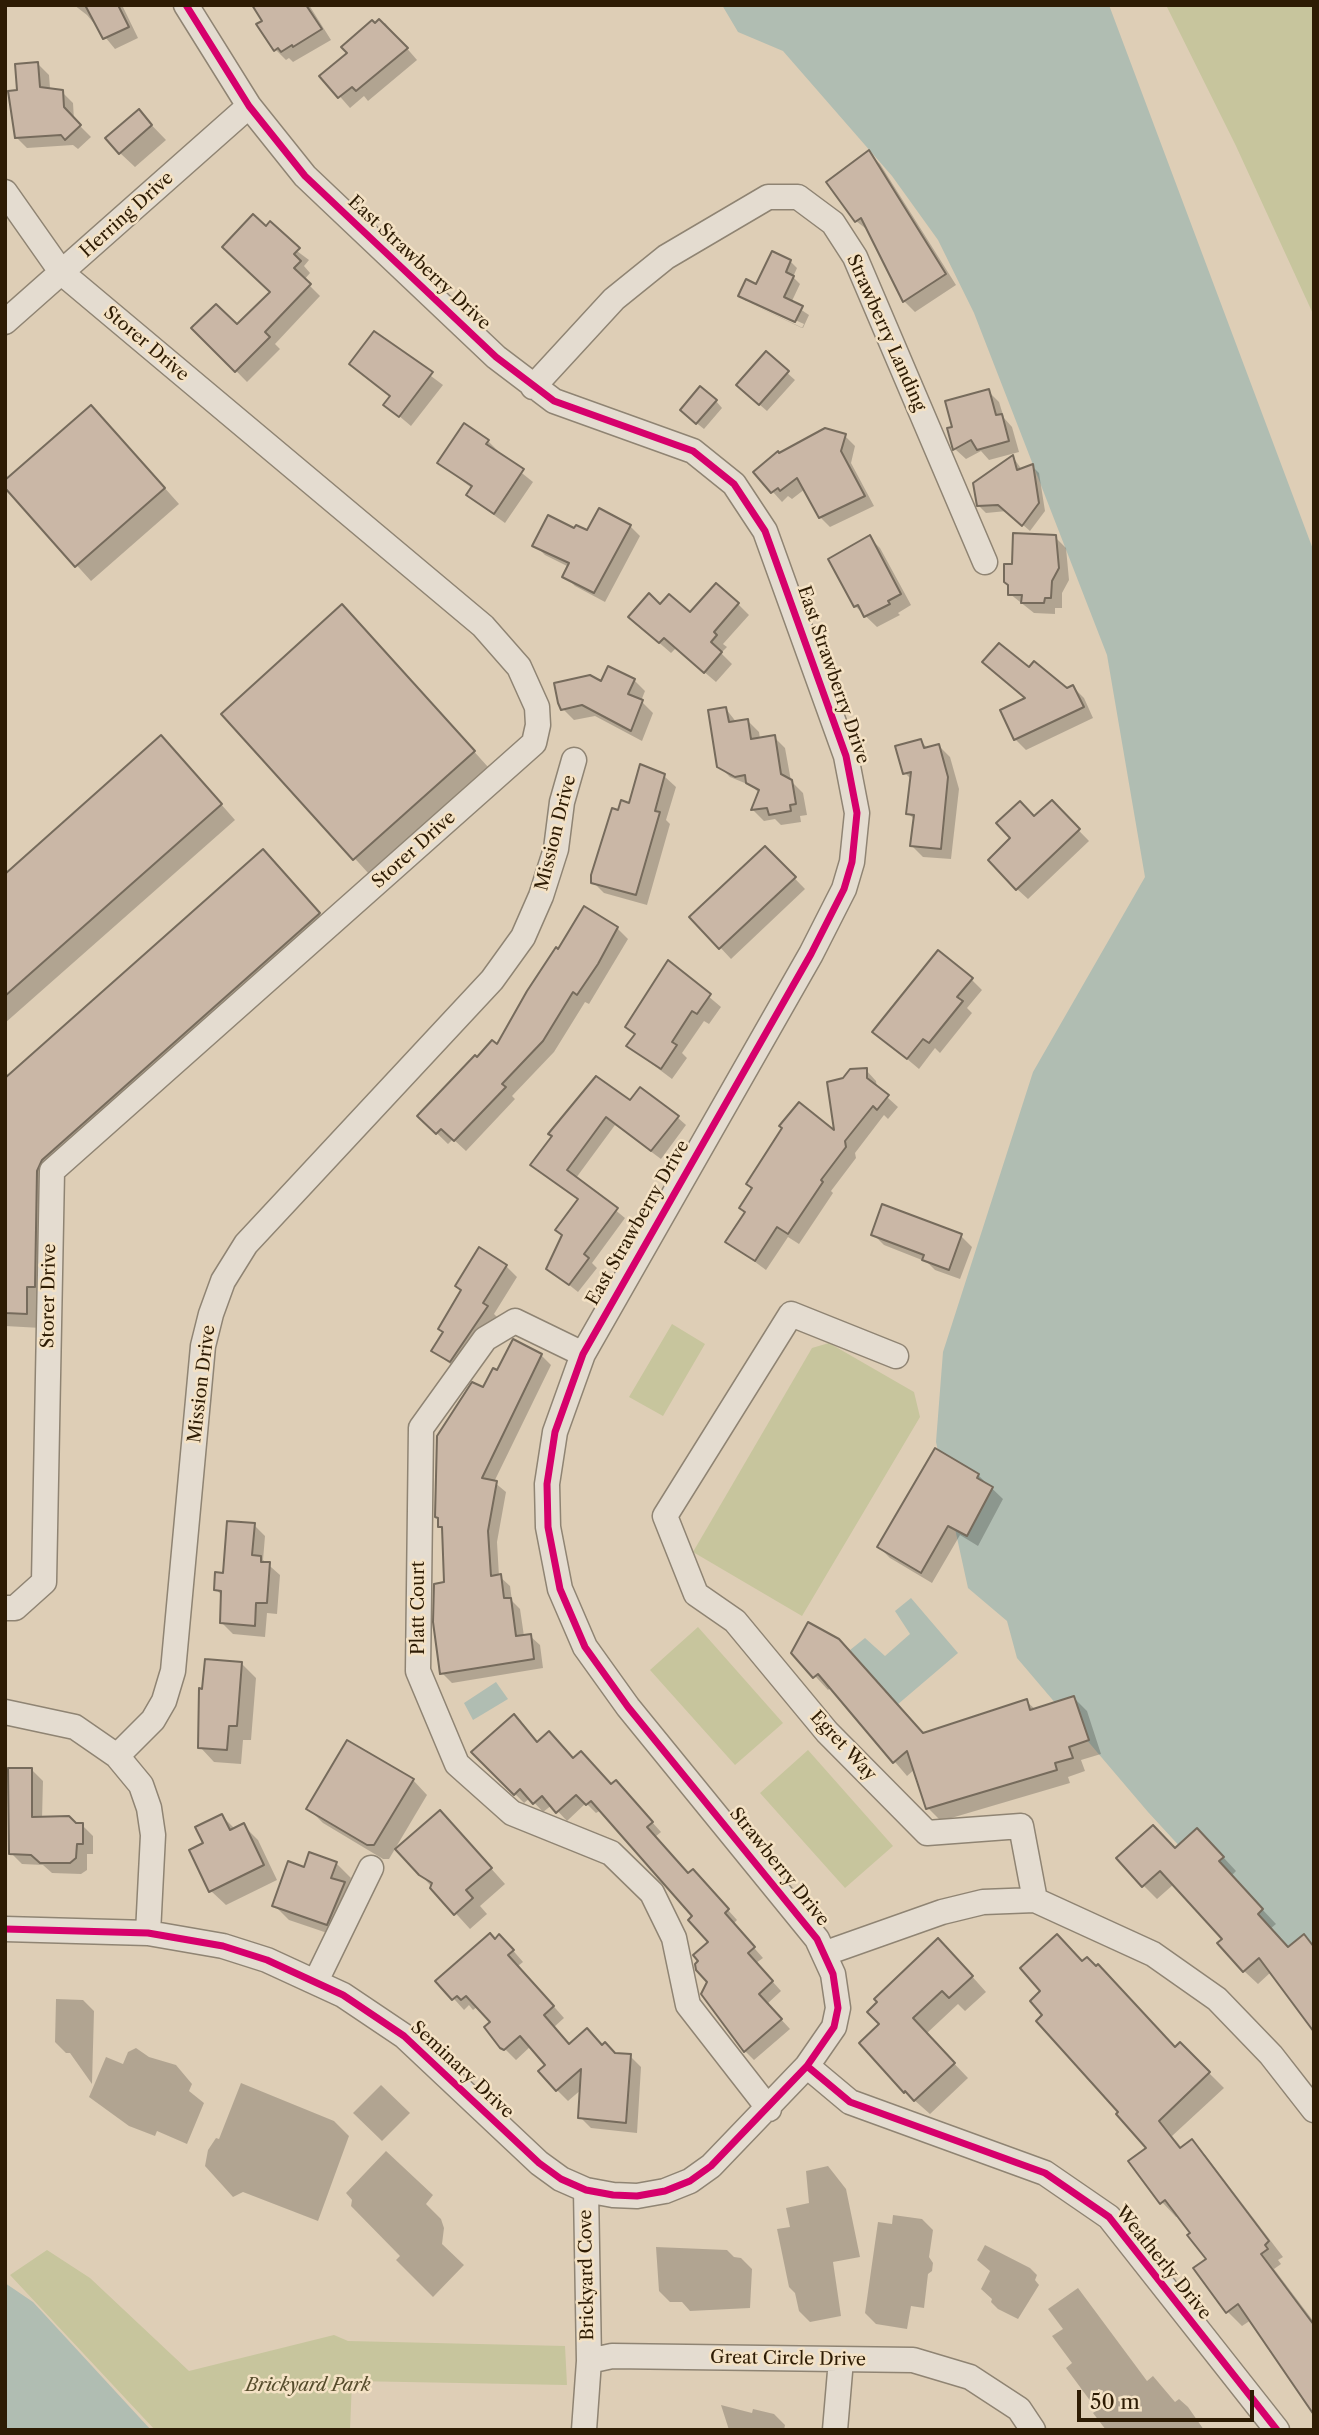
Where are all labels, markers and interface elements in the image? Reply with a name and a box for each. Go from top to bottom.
street label: Herring Drive [76,167,178,263]
street label: East Strawberry Drive [343,191,495,335]
street label: Strawberry Landing [842,251,930,415]
street label: Storer Drive [99,302,193,386]
street label: East Strawberry Drive [792,583,874,767]
street label: Mission Drive [531,773,581,893]
street label: Storer Drive [368,807,460,893]
street label: East Strawberry Drive [582,1137,694,1309]
street label: Storer Drive [37,1243,61,1349]
street label: Mission Drive [184,1324,220,1444]
street label: Platt Court [408,1561,430,1655]
street label: Egret Way [805,1707,881,1785]
street label: Strawberry Drive [725,1803,833,1931]
street label: Seminary Drive [406,2017,518,2123]
street label: Weatherly Drive [1111,2202,1215,2324]
street label: Brickyard Cove [575,2209,599,2341]
street label: Great Circle Drive [710,2347,866,2371]
park label: Brickyard Park [245,2375,371,2397]
scale bar [1081,2376,1258,2420]
text: 50 m [1090,2389,1140,2414]

